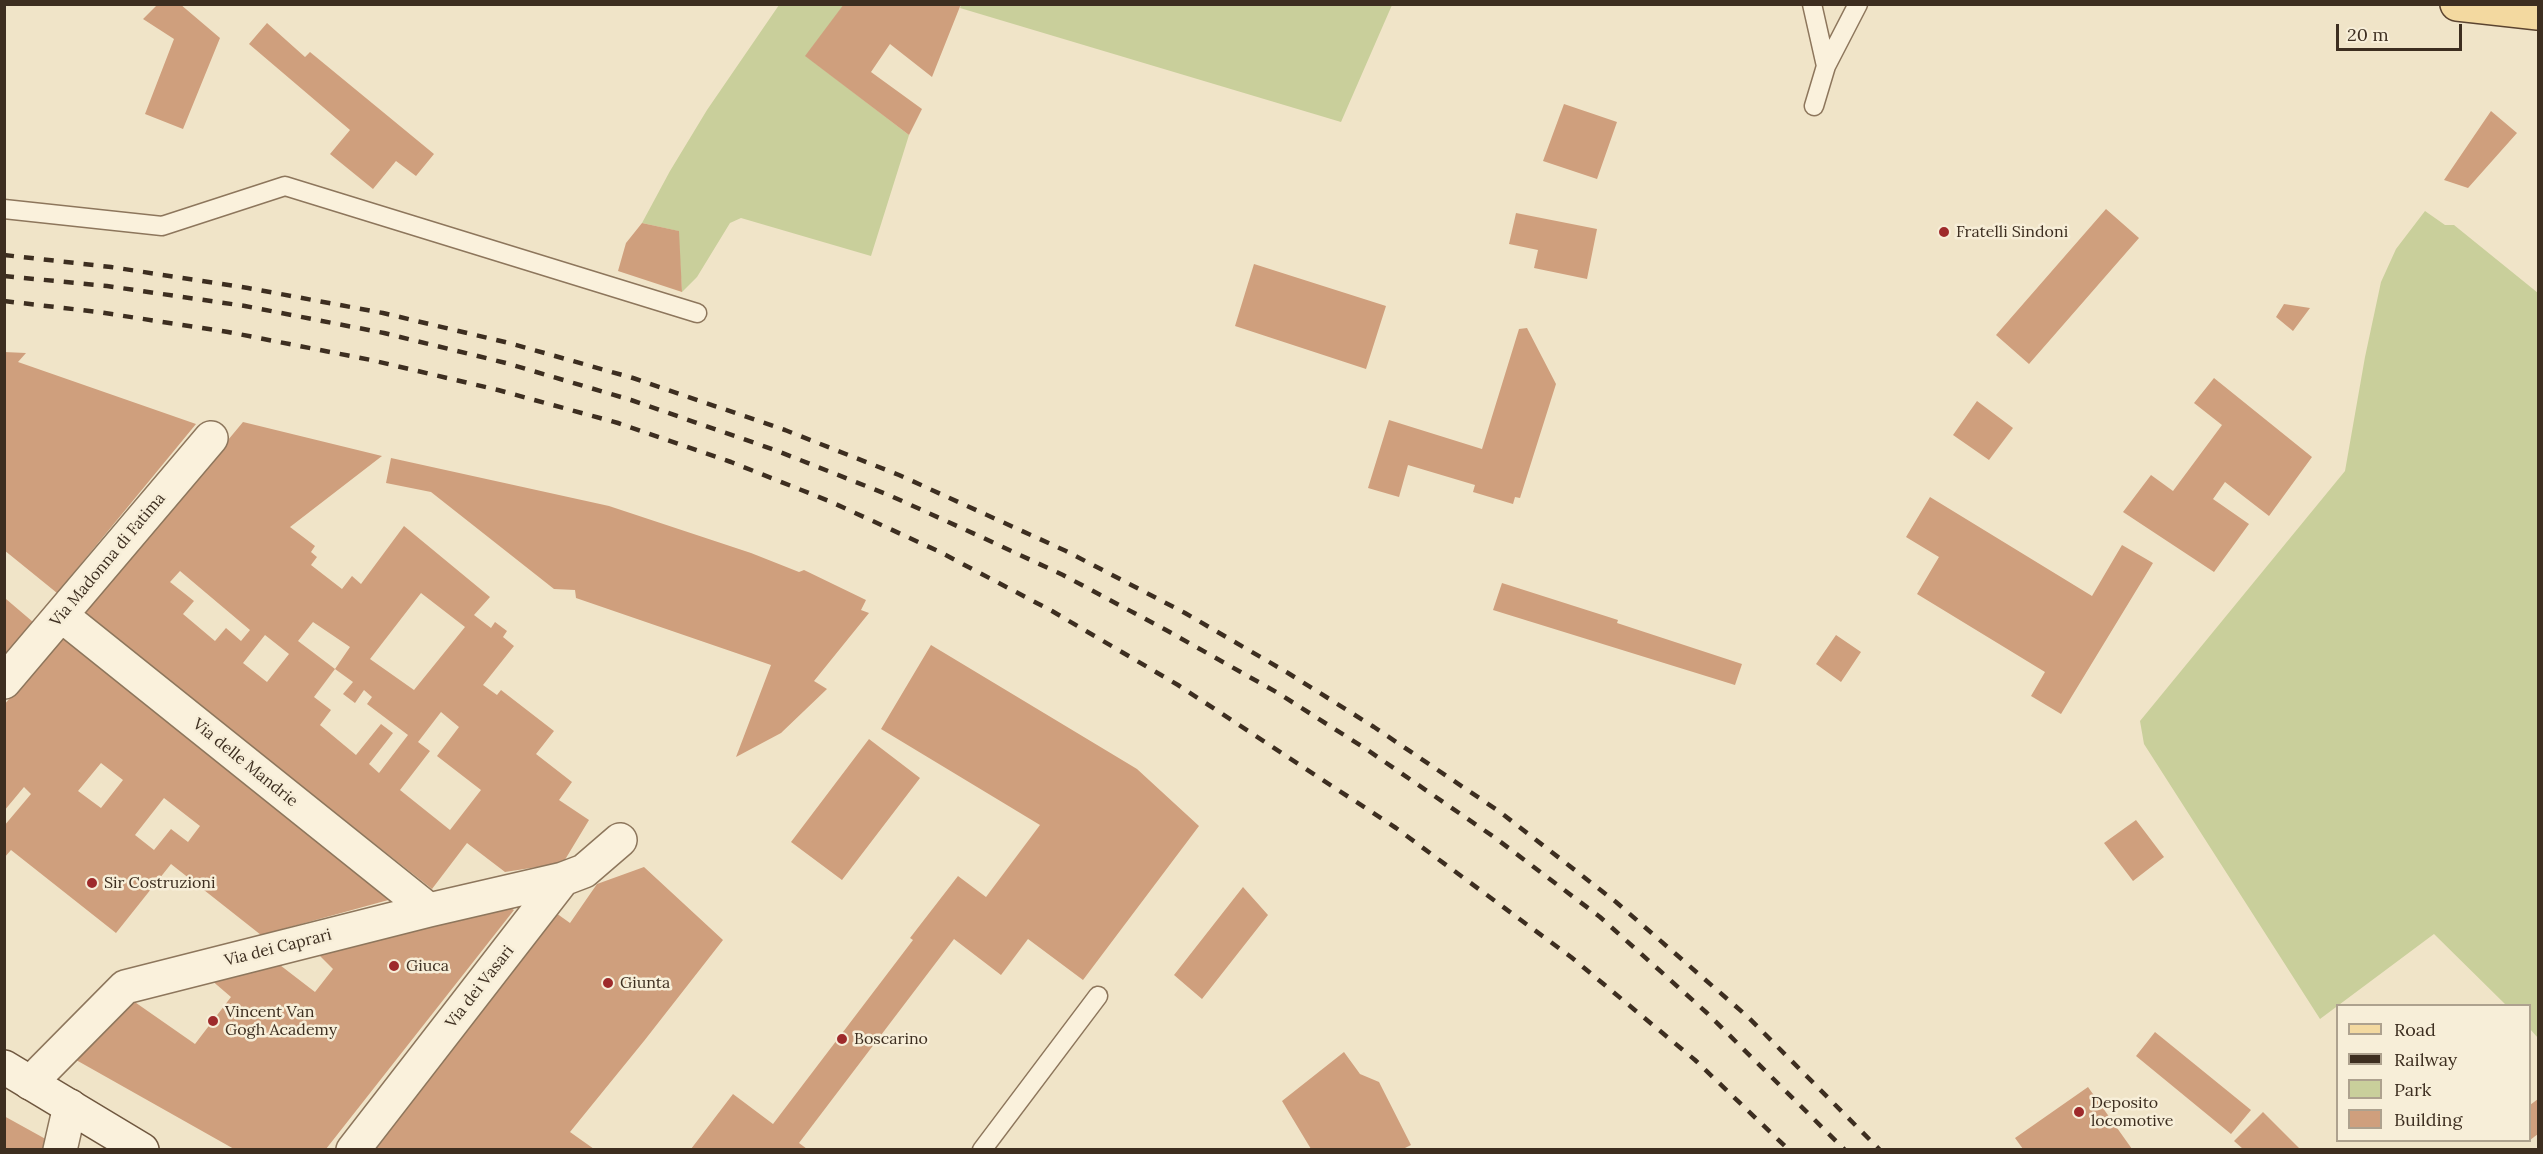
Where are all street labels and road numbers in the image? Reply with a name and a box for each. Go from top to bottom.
street label: Via Madonna di Fatima [46,489,170,631]
street label: Via delle Mandrie [189,715,301,811]
street label: Via dei Caprari [223,925,333,971]
street label: Via dei Vasari [442,942,518,1032]

